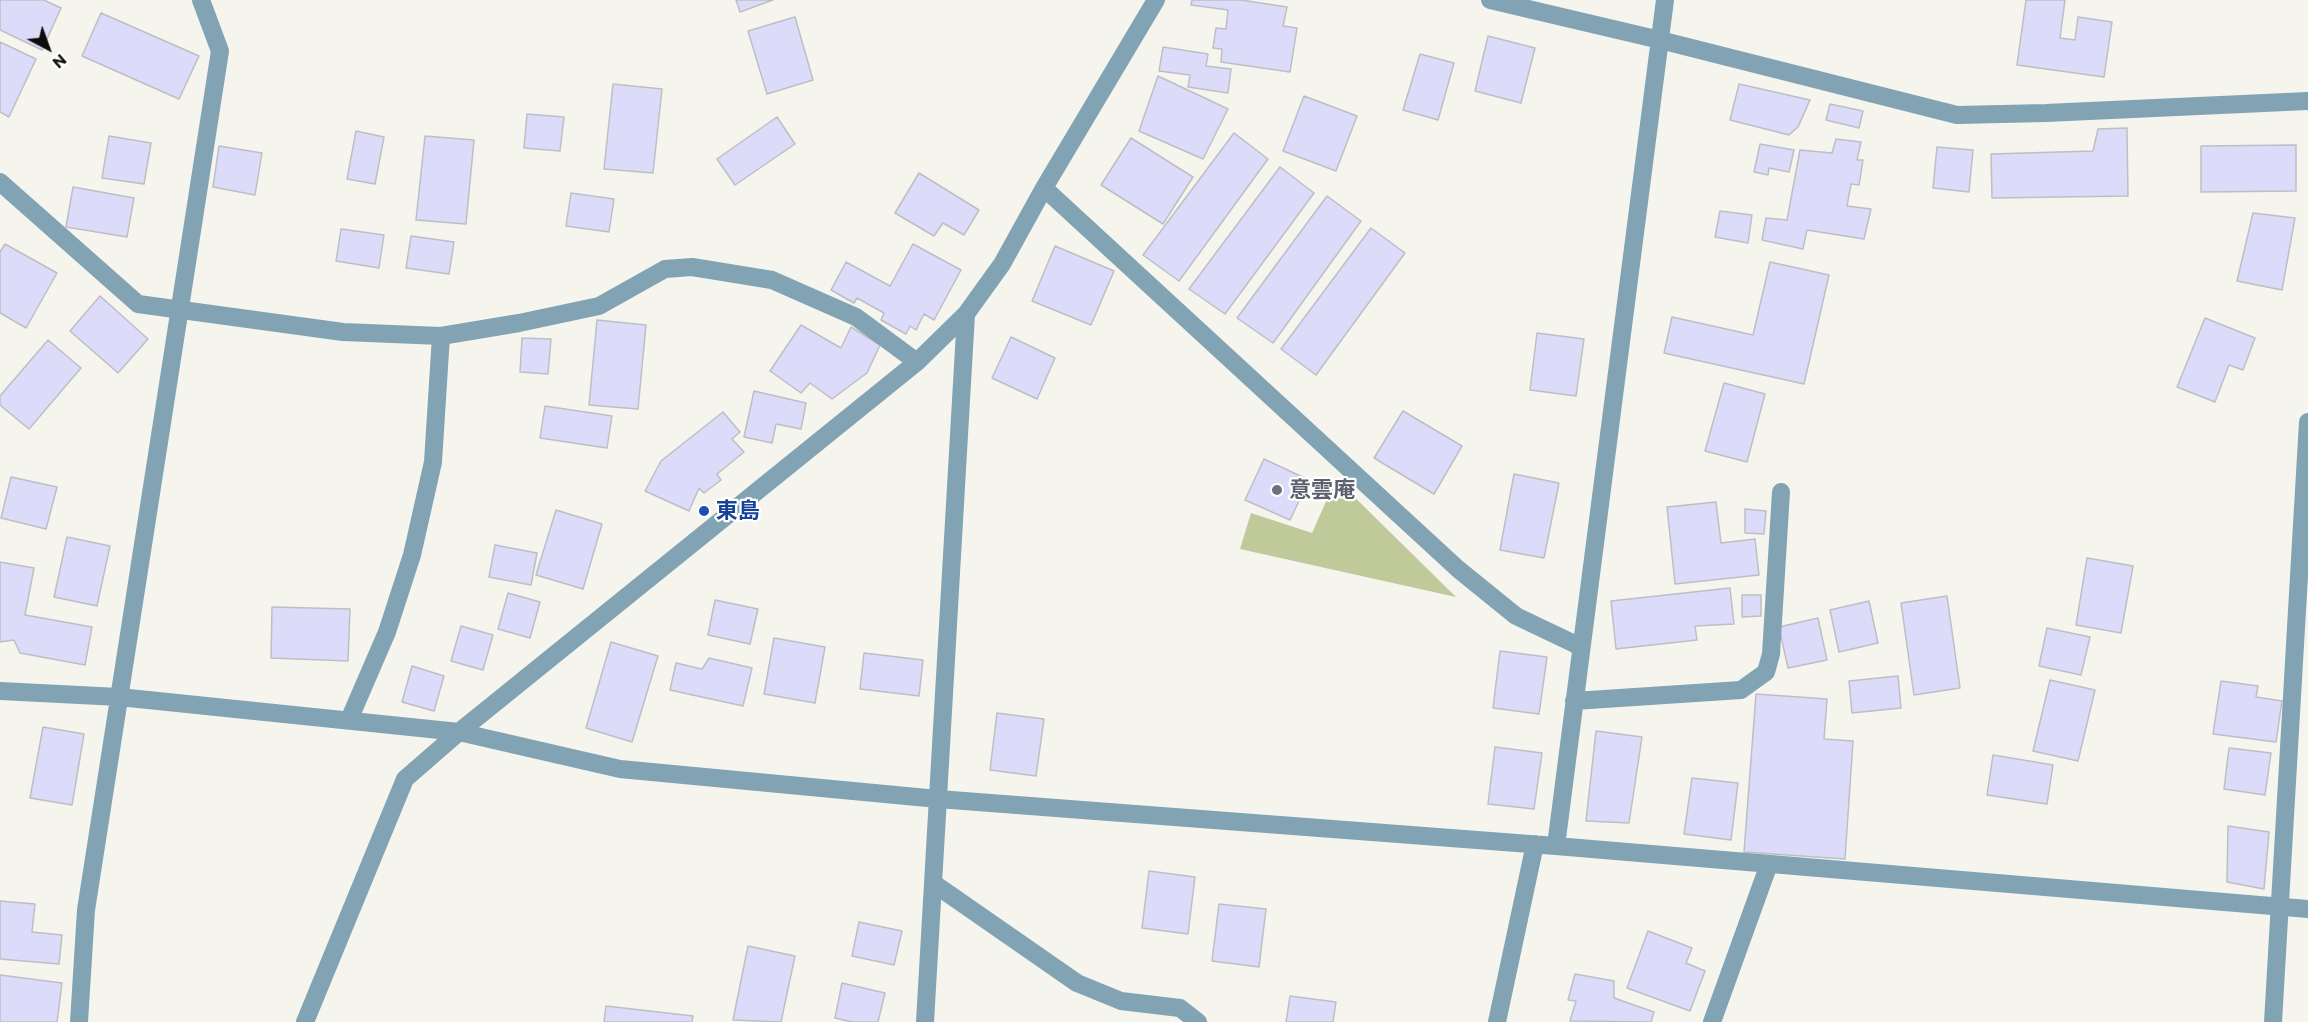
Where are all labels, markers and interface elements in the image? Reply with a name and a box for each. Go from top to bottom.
north arrow [18,18,78,78]
text: N [49,51,71,73]
place label: 意雲庵 [1289,477,1355,503]
marker: 意雲庵 [1270,483,1284,497]
place label: 東島 [716,498,760,524]
marker: 東島 [697,504,711,518]

